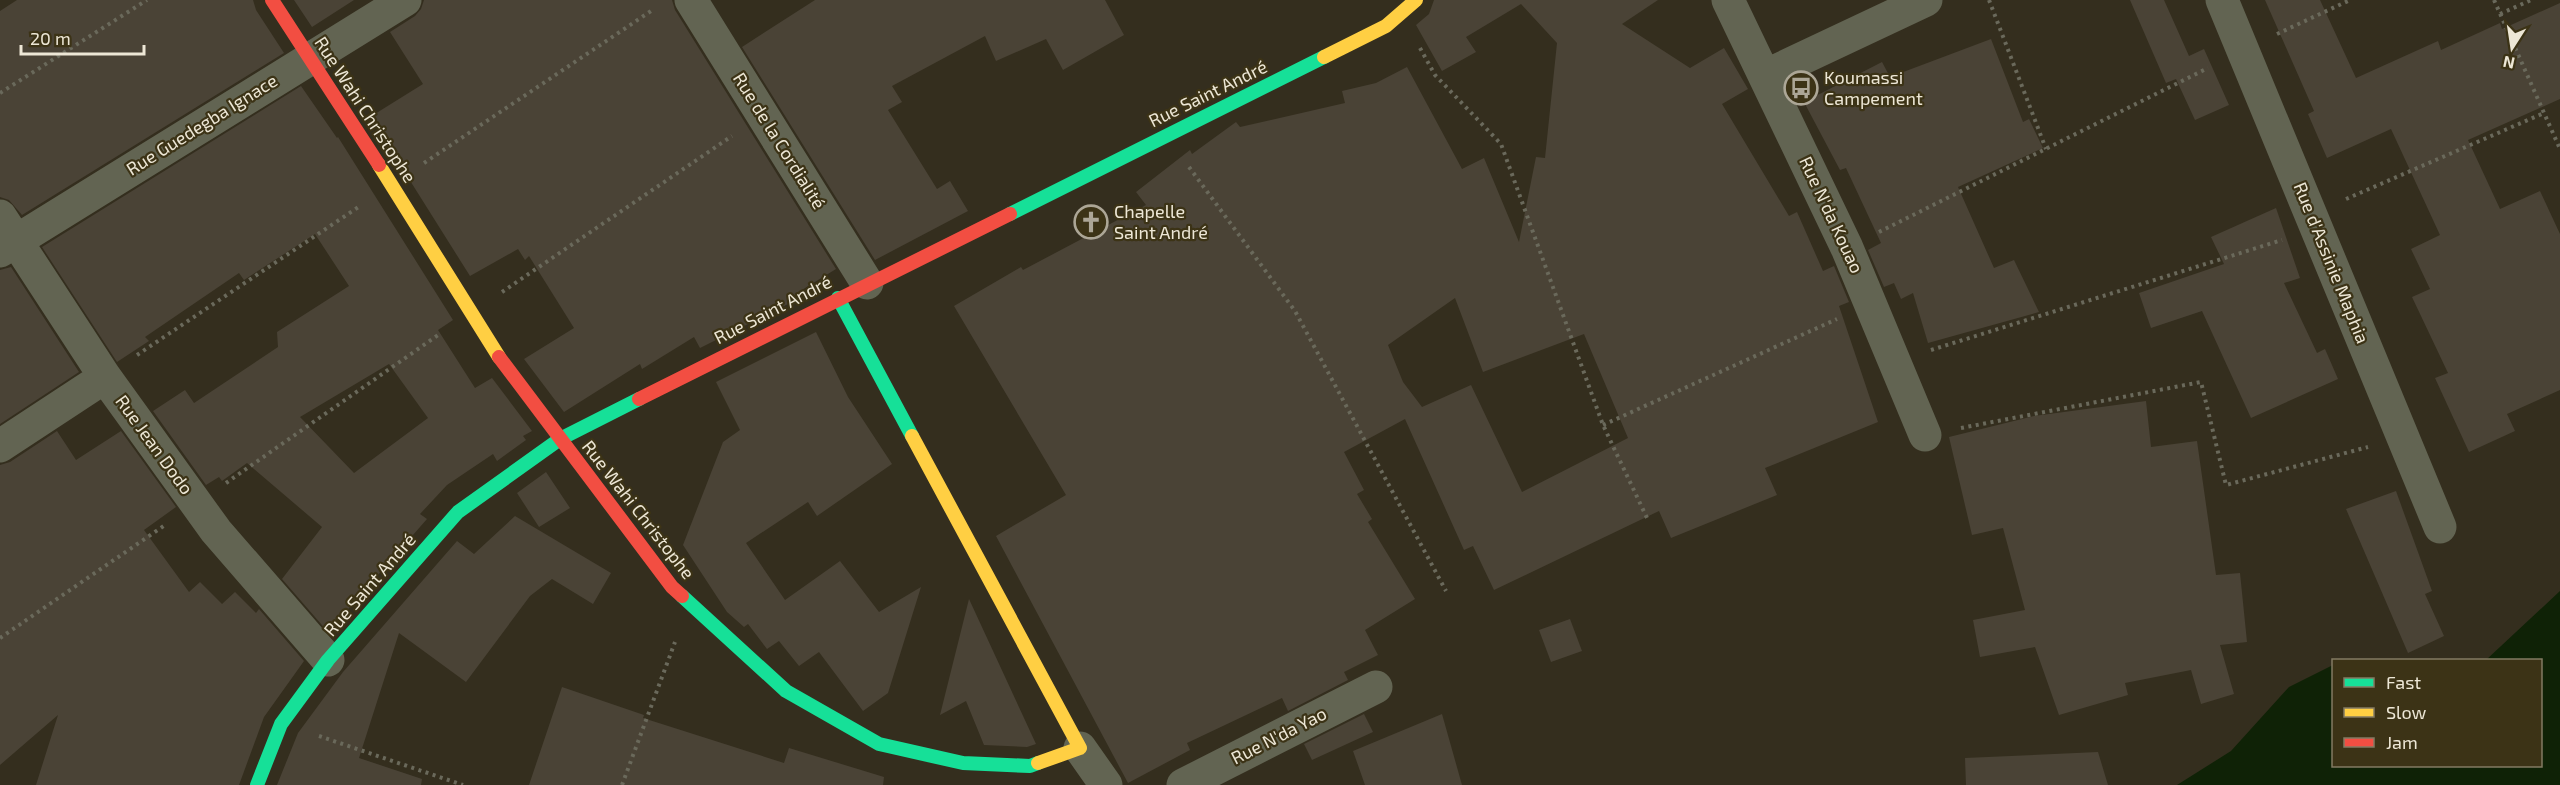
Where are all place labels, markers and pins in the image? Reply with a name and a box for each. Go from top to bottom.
place label: Koumassi Campement [1824,66,1923,109]
bus stop icon: Koumassi Campement [1783,70,1819,106]
place label: Chapelle Saint André [1114,200,1208,243]
church icon: Chapelle Saint André [1073,204,1109,240]

